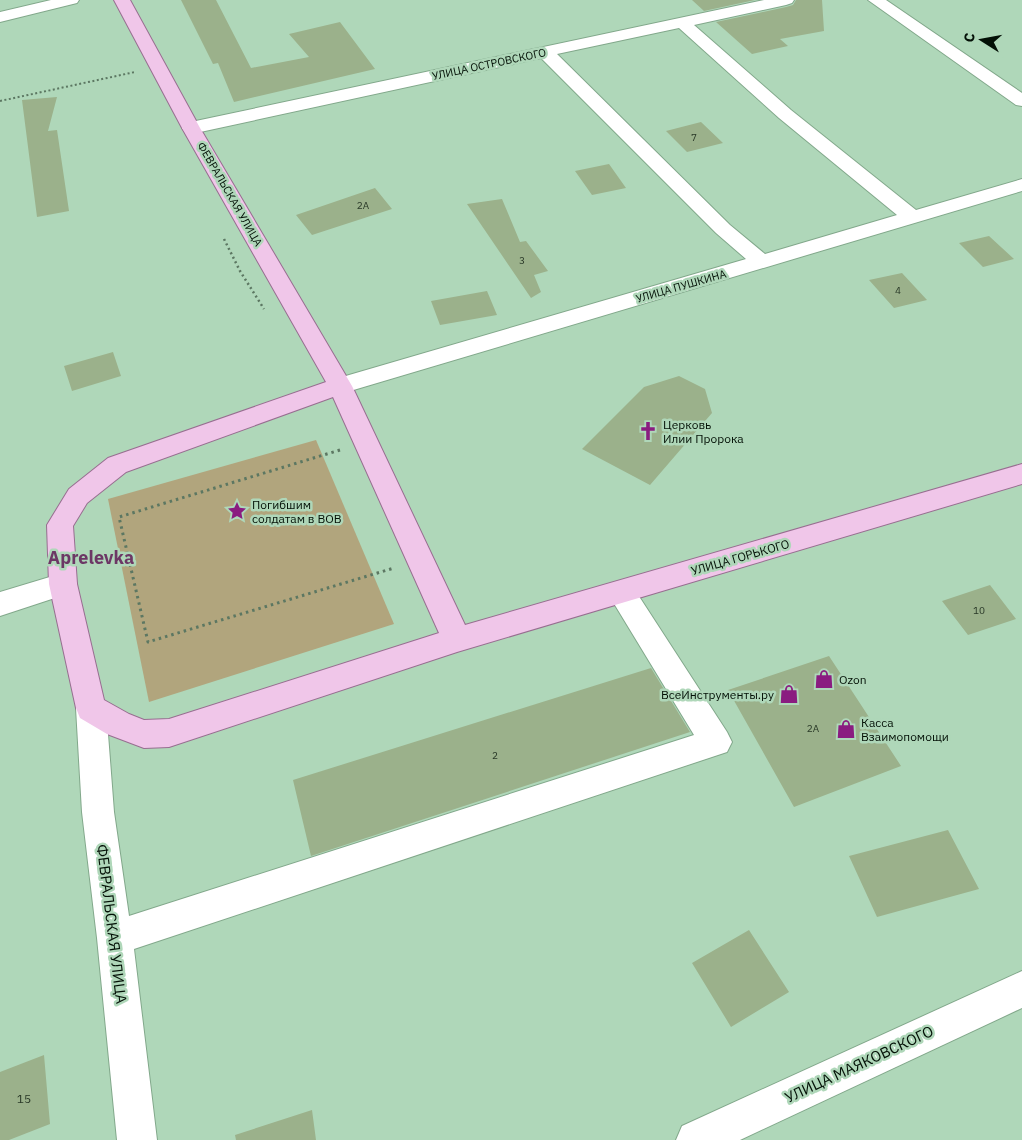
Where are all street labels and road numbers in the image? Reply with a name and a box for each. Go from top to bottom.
street label: УЛИЦА ОСТРОВСКОГО [431,45,547,83]
street label: ФЕВРАЛЬСКАЯ УЛИЦА [194,139,266,249]
street label: УЛИЦА ПУШКИНА [634,266,728,306]
street label: УЛИЦА ГОРЬКОГО [689,536,791,578]
street label: ФЕВРАЛЬСКАЯ УЛИЦА [93,843,131,1005]
street label: УЛИЦА МАЯКОВСКОГО [782,1021,936,1107]

